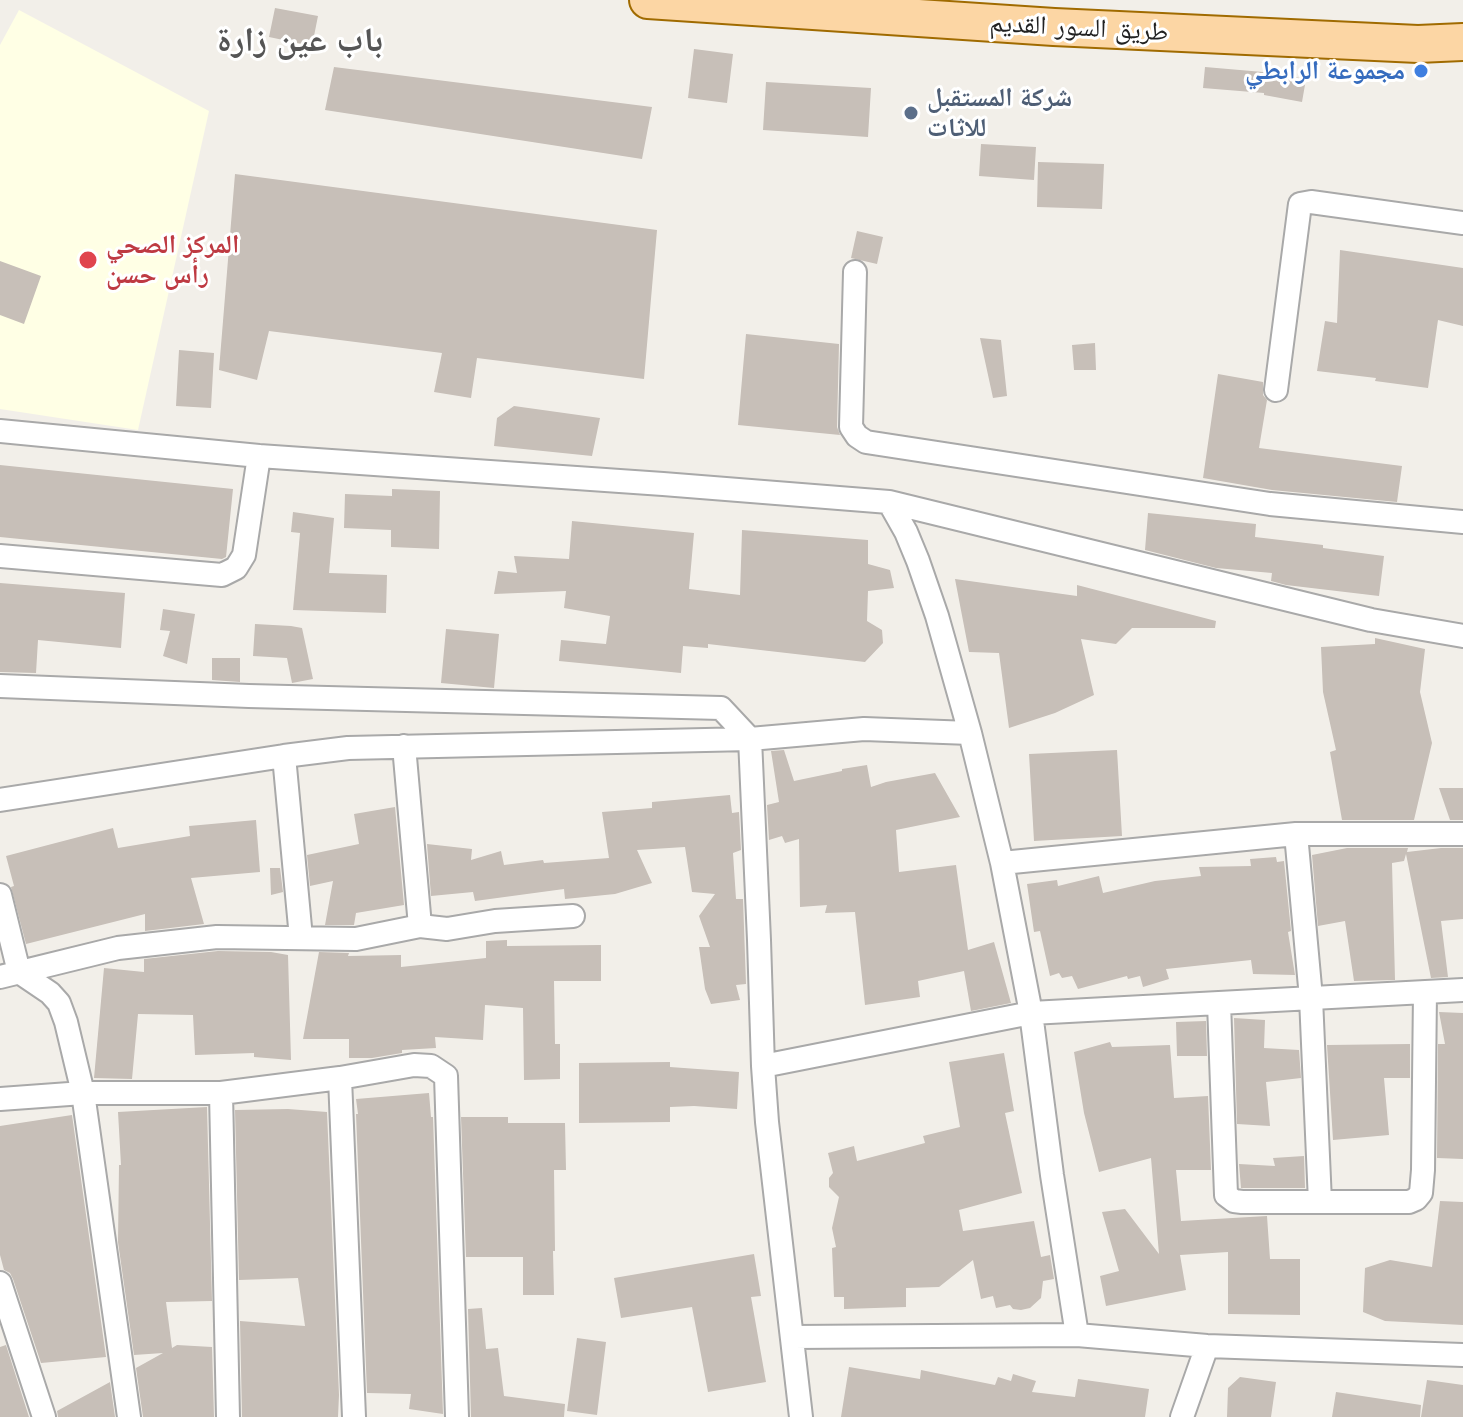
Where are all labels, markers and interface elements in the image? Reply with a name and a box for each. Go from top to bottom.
street label: طريق السور القديم [989,8,1169,48]
district label: باب عين زارة [217,21,383,61]
place label: مجموعة الرابطي [1245,55,1405,87]
marker: مجموعة الرابطي [1412,62,1430,80]
place label: شركة المستقبل للاثات [927,82,1072,144]
marker: شركة المستقبل للاثات [902,104,920,122]
place label: المركز الصحي رأس حسن [106,229,239,290]
marker: المركز الصحي رأس حسن [77,249,99,271]

